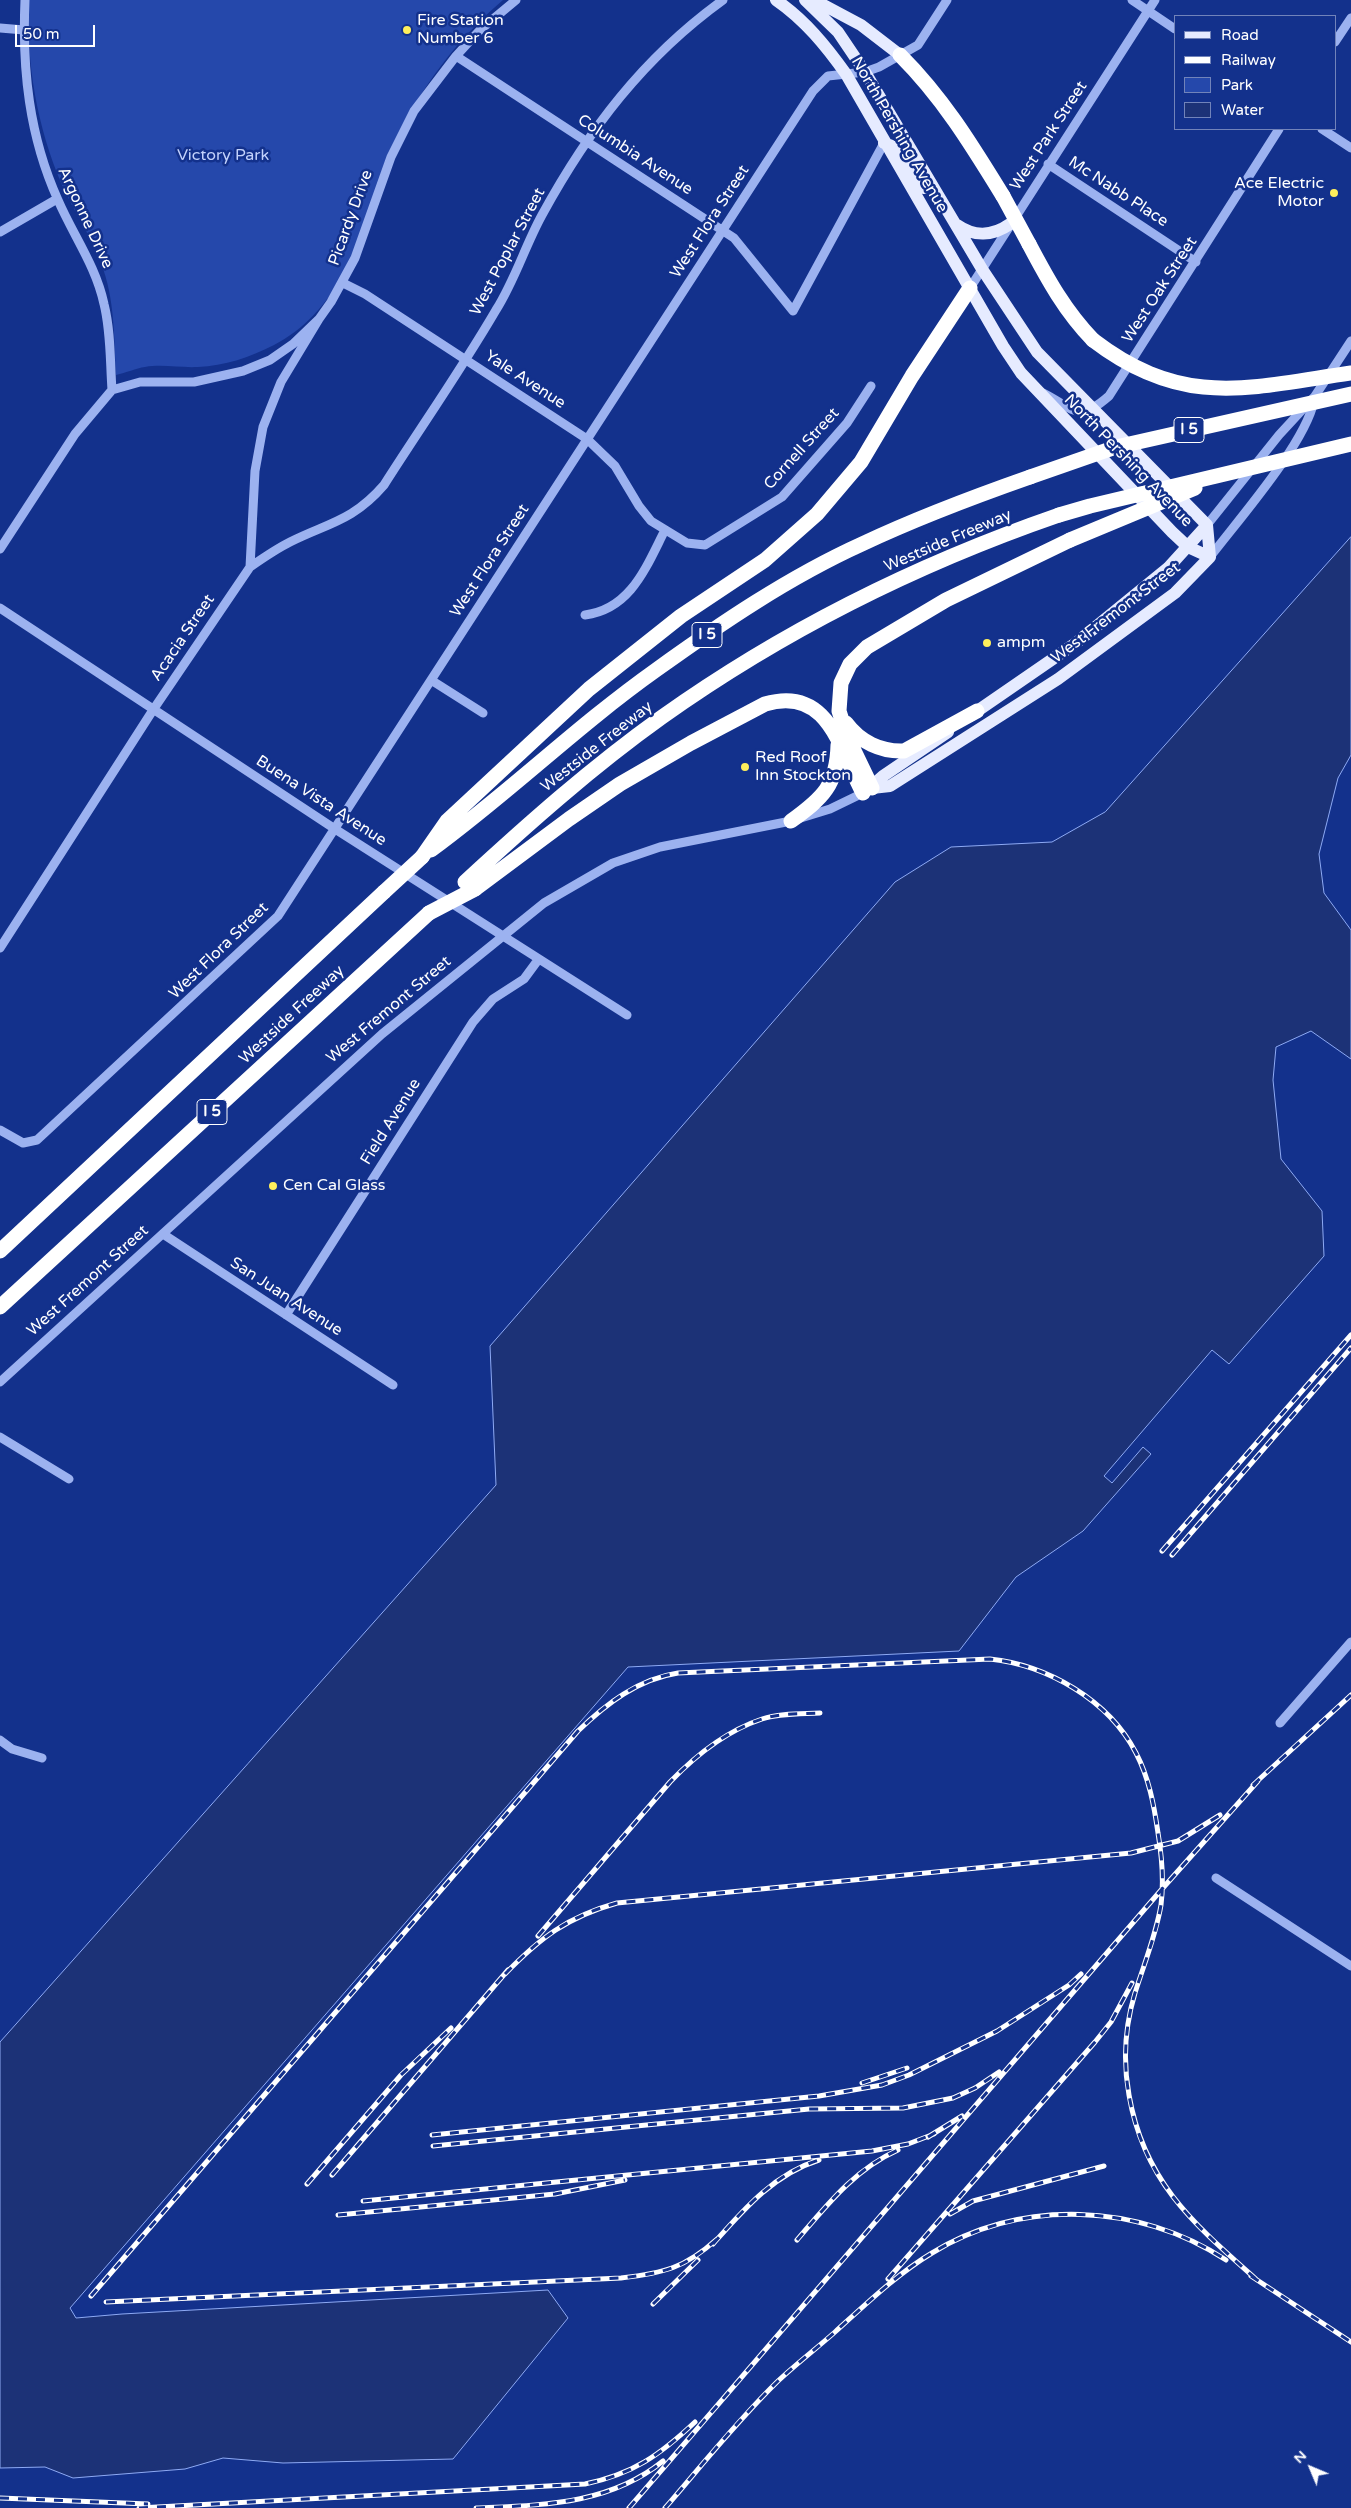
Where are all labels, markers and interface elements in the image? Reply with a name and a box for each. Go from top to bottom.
place label: Fire Station Number 6 [417,11,504,49]
scale bar [18,15,98,47]
legend [1174,15,1336,130]
marker: Fire Station Number 6 [401,24,413,36]
text: 50 m [23,25,60,43]
text: Road [1221,26,1259,44]
text: Railway [1221,51,1276,69]
street label: North Pershing Avenue [846,54,952,216]
text: Park [1221,76,1253,94]
street label: West Park Street [1007,78,1091,194]
text: Water [1221,101,1264,119]
street label: Columbia Avenue [574,111,696,199]
park label: Victory Park [177,146,269,166]
street label: Mc Nabb Place [1064,153,1172,231]
street label: West Flora Street [666,162,754,282]
street label: Argonne Drive [53,164,117,272]
street label: Picardy Drive [325,168,377,268]
place label: Ace Electric Motor [1234,174,1324,212]
street label: West Poplar Street [466,185,550,319]
marker: Ace Electric Motor [1328,187,1340,199]
street label: West Oak Street [1118,233,1202,347]
street label: Yale Avenue [481,347,569,413]
street label: North Pershing Avenue [1060,391,1196,531]
street label: Cornell Street [760,404,844,494]
road number: I 5 [1174,418,1204,442]
street label: West Flora Street [446,501,534,621]
street label: Westside Freeway [881,506,1015,576]
street label: West Fremont Street [1048,558,1184,668]
street label: Acacia Street [147,591,219,685]
road number: I 5 [692,622,722,648]
place label: ampm [997,633,1045,653]
marker: ampm [981,637,993,649]
street label: Westside Freeway [537,697,657,797]
place label: Red Roof Inn Stockton [755,748,851,786]
street label: Buena Vista Avenue [252,752,390,850]
marker: Red Roof Inn Stockton [739,761,751,773]
street label: West Flora Street [165,899,273,1003]
street label: West Fremont Street [323,952,455,1068]
street label: Westside Freeway [236,961,348,1069]
street label: Field Avenue [357,1075,425,1169]
road number: I 5 [197,1100,227,1124]
place label: Cen Cal Glass [283,1176,386,1196]
marker: Cen Cal Glass [267,1180,279,1192]
street label: West Fremont Street [23,1221,153,1341]
street label: San Juan Avenue [226,1254,346,1340]
north arrow [1286,2443,1336,2493]
text: N [1290,2447,1310,2467]

